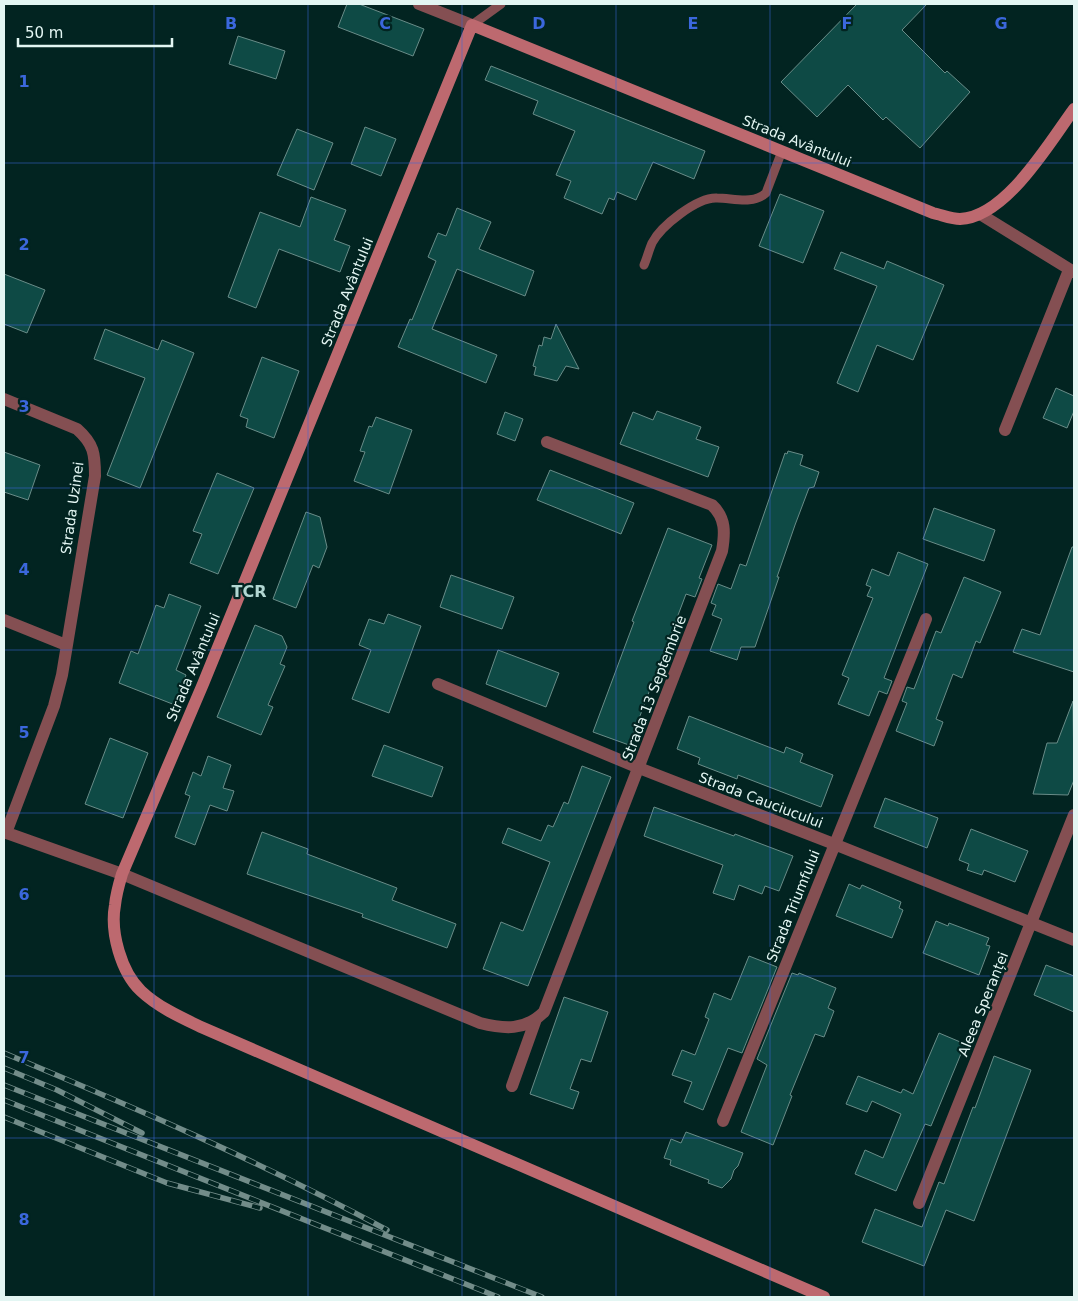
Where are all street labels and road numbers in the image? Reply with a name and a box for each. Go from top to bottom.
street label: Strada Avântului [740,112,854,170]
street label: Strada Avântului [318,235,376,349]
street label: Strada Uzinei [58,461,86,555]
street label: Strada Avântului [163,610,223,724]
street label: Strada 13 Septembrie [619,613,689,763]
street label: Strada Cauciucului [697,769,825,831]
street label: Strada Triumfului [763,847,823,965]
street label: Aleea Speranței [955,949,1012,1059]

